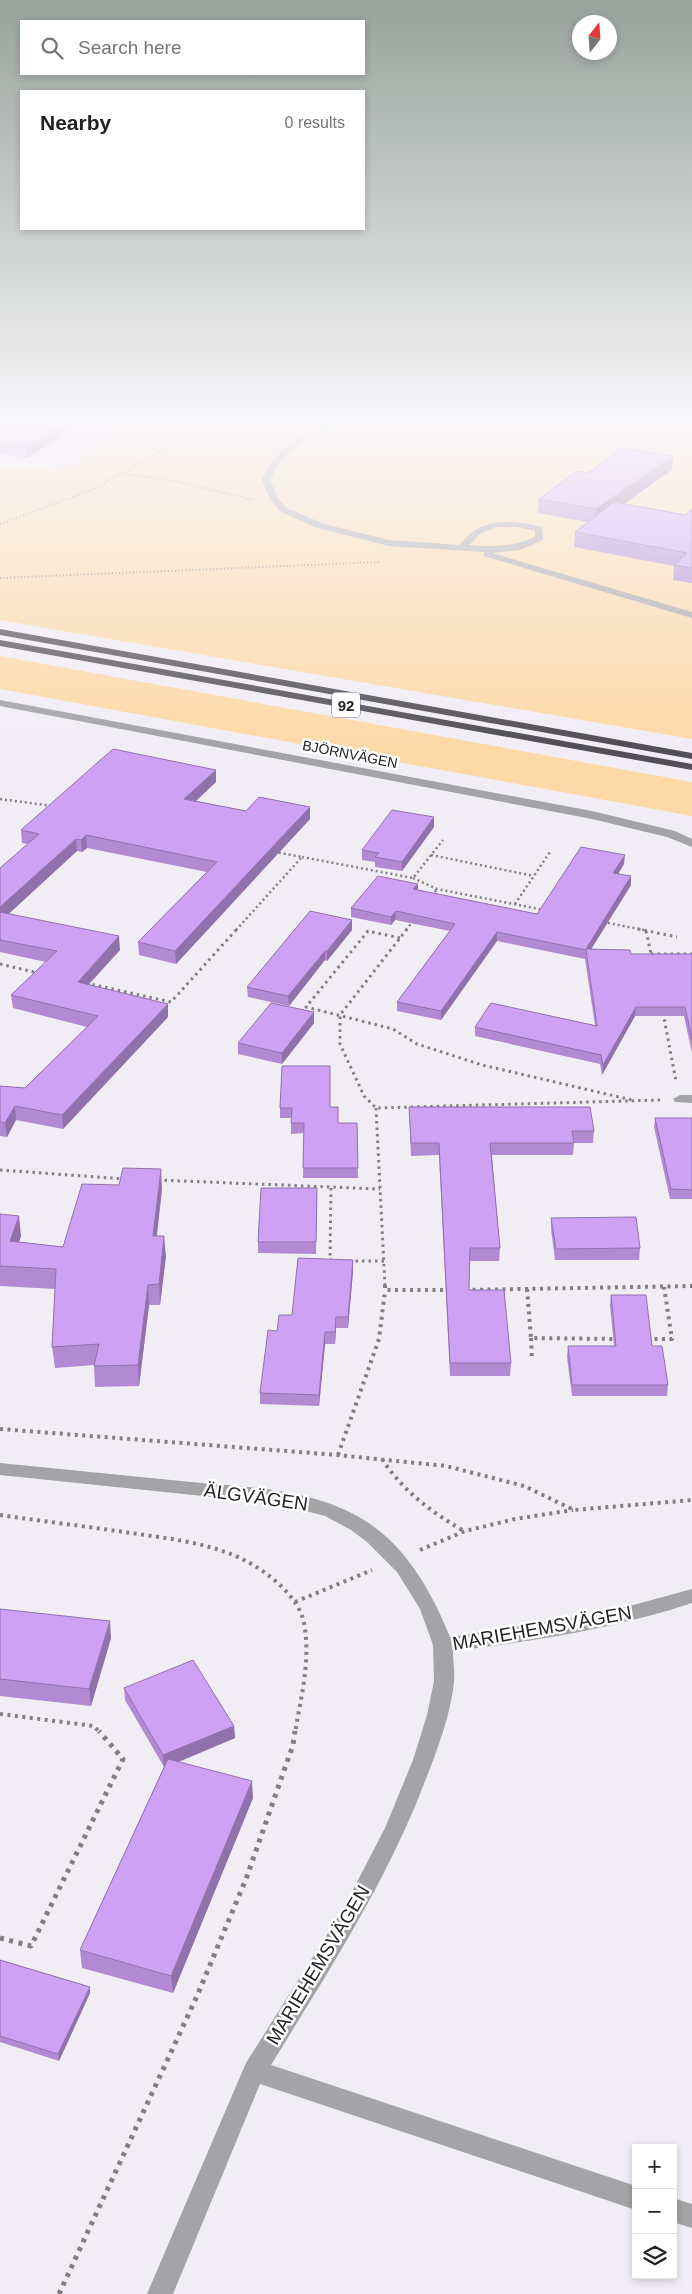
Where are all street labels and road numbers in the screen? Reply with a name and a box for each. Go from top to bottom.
road number: 92 [332,692,360,718]
street label: BJÖRNVÄGEN [301,736,399,771]
street label: ÄLGVÄGEN [203,1479,309,1515]
street label: MARIEHEMSVÄGEN [451,1602,633,1654]
street label: MARIEHEMSVÄGEN [262,1882,374,2048]

